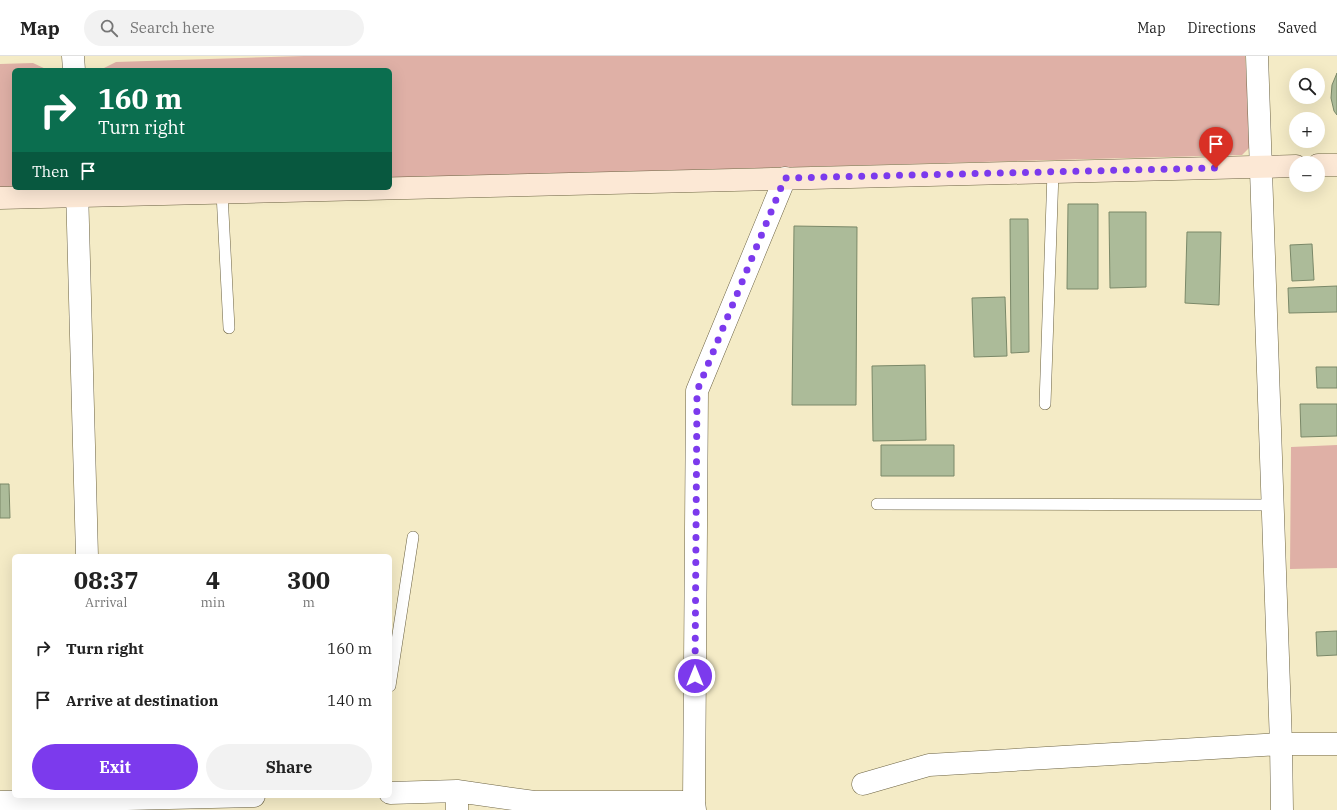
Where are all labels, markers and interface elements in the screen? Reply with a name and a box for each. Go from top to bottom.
search box [84,10,364,46]
text: Map [20,16,60,40]
icon: search [98,17,120,39]
text: Search here [130,18,214,37]
text: Map [1137,19,1166,37]
text: Directions [1188,19,1256,37]
text: Saved [1278,19,1317,37]
map controls [1289,68,1325,192]
button: search [1289,68,1325,104]
text: 160 m [98,80,182,117]
icon: right [32,84,84,136]
button: + [1289,112,1325,148]
text: Turn right [98,116,185,139]
pin [1199,127,1233,168]
icon: arrive [1205,133,1227,155]
button: − [1289,156,1325,192]
icon: arrive [77,160,99,182]
text: Then [32,162,69,181]
text: 08:37 [74,564,139,596]
text: 4 [206,564,220,596]
text: 300 [287,564,330,596]
text: Arrival [85,594,127,611]
text: min [200,594,225,611]
text: m [302,594,315,611]
icon: right [32,637,54,659]
text: Turn right [66,639,144,658]
text: 160 m [327,639,372,658]
position arrow [674,655,716,697]
icon: arrive [32,689,54,711]
text: Arrive at destination [66,691,218,710]
text: 140 m [327,691,372,710]
button: Exit [32,744,198,790]
button: Share [206,744,372,790]

